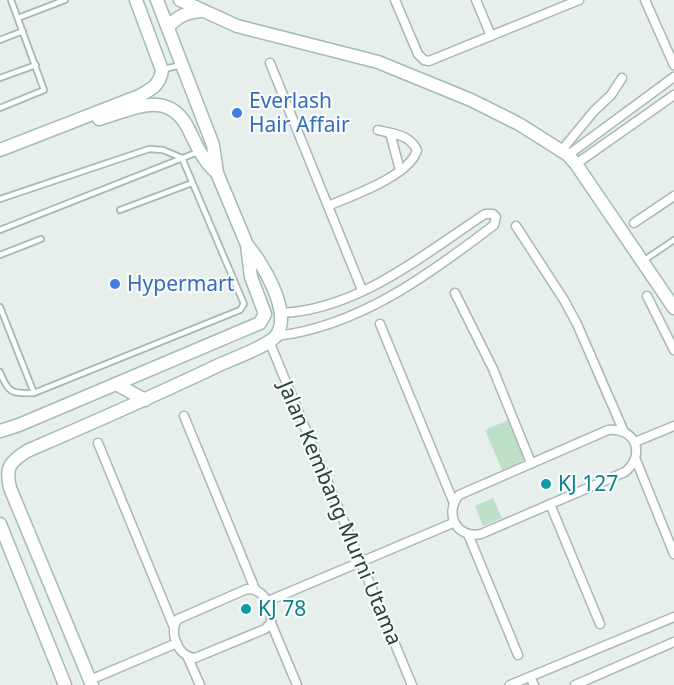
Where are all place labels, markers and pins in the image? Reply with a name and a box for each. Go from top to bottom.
place label: Everlash Hair Affair [249,86,350,138]
marker: Everlash Hair Affair [230,106,244,120]
place label: Hypermart [127,269,235,297]
marker: Hypermart [108,277,122,291]
place label: KJ 127 [558,469,618,497]
marker: KJ 127 [539,477,553,491]
place label: KJ 78 [258,594,306,622]
marker: KJ 78 [239,602,253,616]

